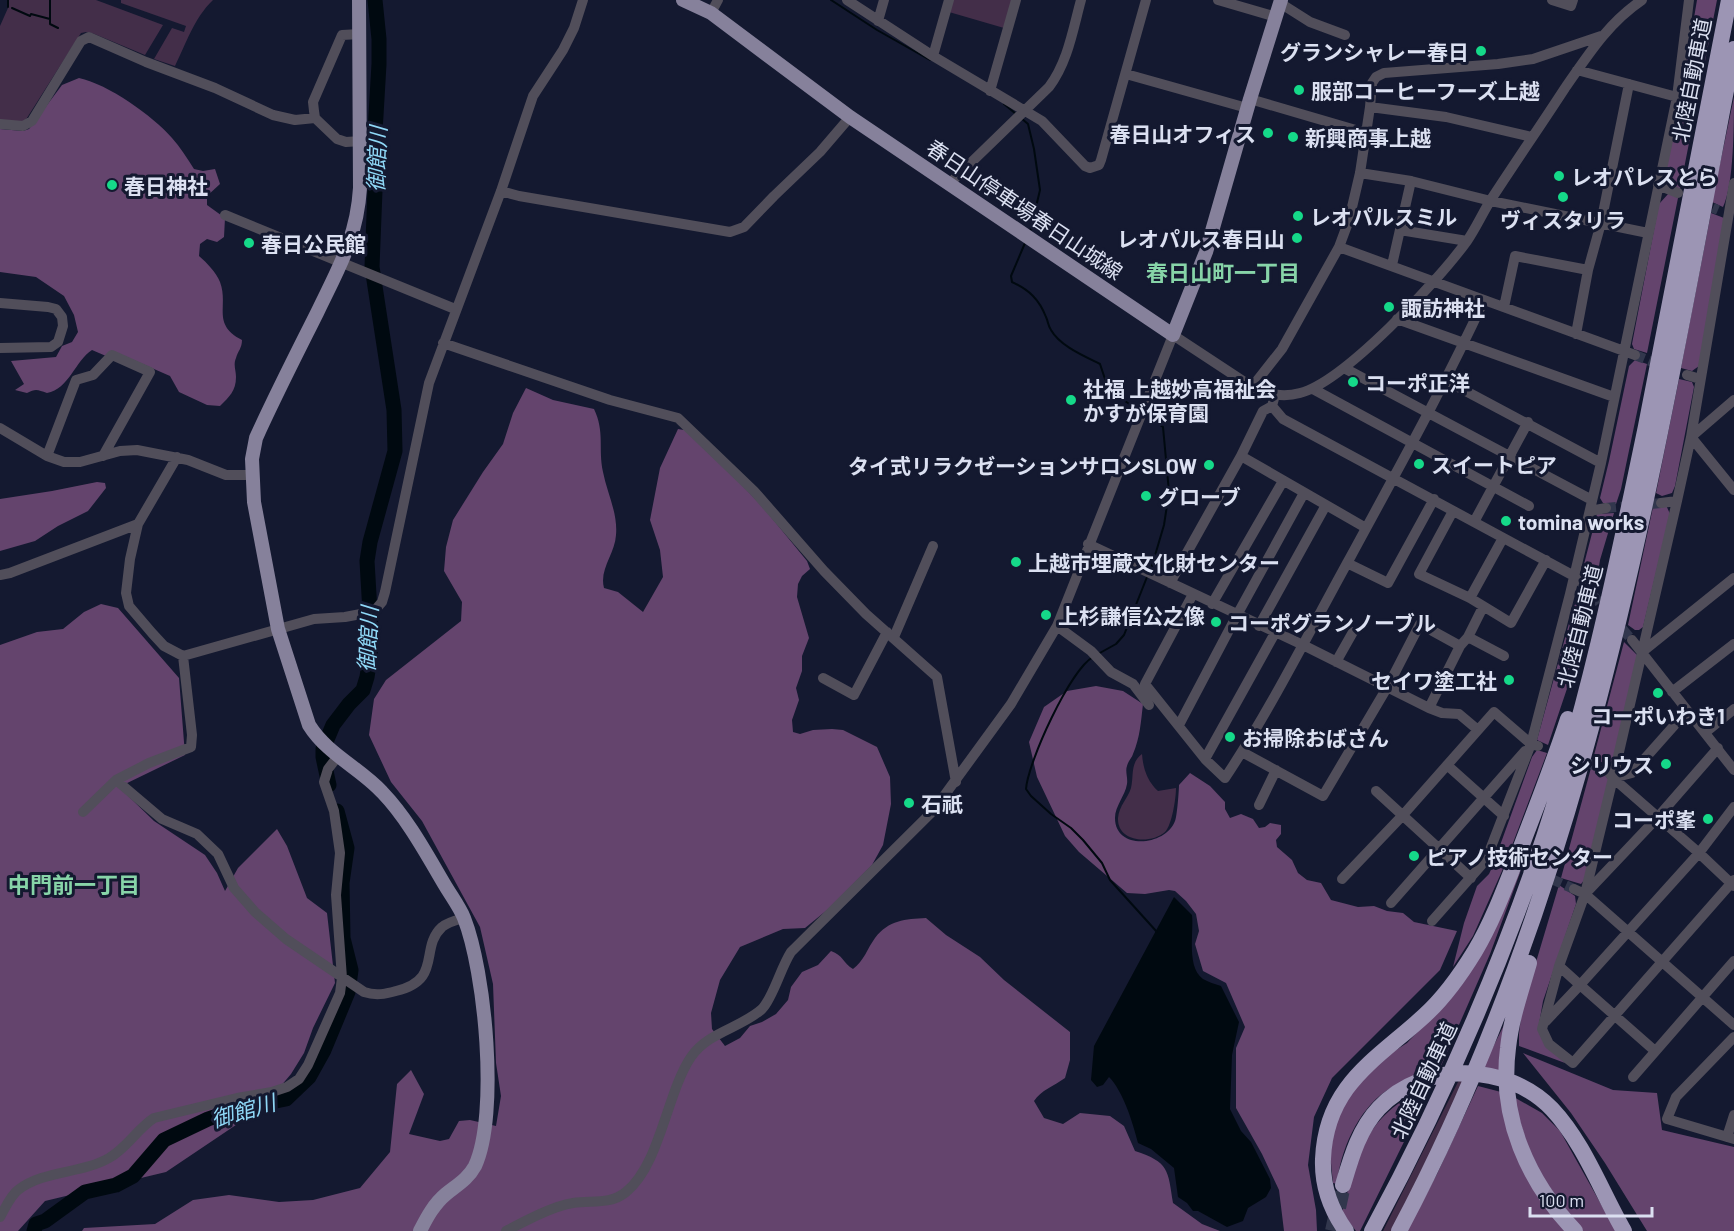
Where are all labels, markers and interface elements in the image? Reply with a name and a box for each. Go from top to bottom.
street label: 北陸自動車道 [1667,16,1715,144]
place label: グランシャレー春日 [1280,39,1469,64]
marker: グランシャレー春日 [1474,44,1488,58]
place label: 服部コーヒーフーズ上越 [1311,78,1540,103]
marker: 服部コーヒーフーズ上越 [1292,83,1306,97]
place label: 春日山オフィス [1109,121,1256,146]
water label: 御館川 [362,124,390,192]
place label: 新興商事上越 [1305,125,1431,150]
marker: 春日山オフィス [1261,126,1275,140]
marker: 新興商事上越 [1286,130,1300,144]
street label: 春日山停車場春日山城線 [922,134,1128,284]
place label: レオパレスとら [1571,164,1718,189]
marker: レオパレスとら [1552,169,1566,183]
place label: 春日神社 [124,173,208,198]
marker: 春日神社 [105,178,119,192]
marker: ヴィスタリラ [1556,190,1570,204]
place label: レオパルスミル [1310,204,1457,229]
place label: ヴィスタリラ [1500,207,1626,232]
marker: レオパルスミル [1291,209,1305,223]
place label: レオパルス春日山 [1117,226,1285,251]
place label: 春日公民館 [261,231,366,256]
marker: レオパルス春日山 [1290,231,1304,245]
marker: 春日公民館 [242,236,256,250]
district label: 春日山町一丁目 [1146,259,1300,285]
place label: 諏訪神社 [1401,295,1485,320]
marker: 諏訪神社 [1382,300,1396,314]
place label: コーポ正洋 [1365,370,1470,395]
marker: コーポ正洋 [1346,375,1360,389]
place label: 社福 上越妙高福祉会 かすが保育園 [1083,376,1276,425]
marker: 社福 上越妙高福祉会 かすが保育園 [1064,393,1078,407]
place label: スイートピア [1431,452,1557,477]
place label: タイ式リラクゼーションサロンSLOW [848,453,1197,478]
marker: スイートピア [1412,457,1426,471]
marker: タイ式リラクゼーションサロンSLOW [1202,458,1216,472]
place label: グローブ [1158,484,1241,509]
marker: グローブ [1139,489,1153,503]
place label: tomina works [1518,509,1644,534]
marker: tomina works [1499,514,1513,528]
place label: 上越市埋蔵文化財センター [1028,550,1280,575]
marker: 上越市埋蔵文化財センター [1009,555,1023,569]
street label: 北陸自動車道 [1552,562,1606,690]
water label: 御館川 [352,603,382,673]
place label: 上杉謙信公之像 [1058,603,1205,628]
marker: 上杉謙信公之像 [1039,608,1053,622]
place label: コーポグランノーブル [1228,610,1436,635]
marker: コーポグランノーブル [1209,615,1223,629]
place label: セイワ塗工社 [1371,668,1497,693]
marker: セイワ塗工社 [1502,673,1516,687]
marker: コーポいわき1 [1651,686,1665,700]
place label: コーポいわき1 [1591,703,1725,728]
place label: お掃除おばさん [1242,725,1389,750]
marker: お掃除おばさん [1223,730,1237,744]
place label: シリウス [1570,752,1654,777]
marker: シリウス [1659,757,1673,771]
place label: 石祇 [921,791,963,816]
marker: 石祇 [902,796,916,810]
place label: コーポ峯 [1612,807,1696,832]
marker: コーポ峯 [1701,812,1715,826]
place label: ピアノ技術センター [1426,844,1613,869]
marker: ピアノ技術センター [1407,849,1421,863]
district label: 中門前一丁目 [8,871,140,897]
street label: 北陸自動車道 [1385,1018,1461,1142]
water label: 御館川 [208,1088,280,1132]
scale bar [1530,1180,1652,1218]
text: 100 m [1539,1189,1584,1211]

